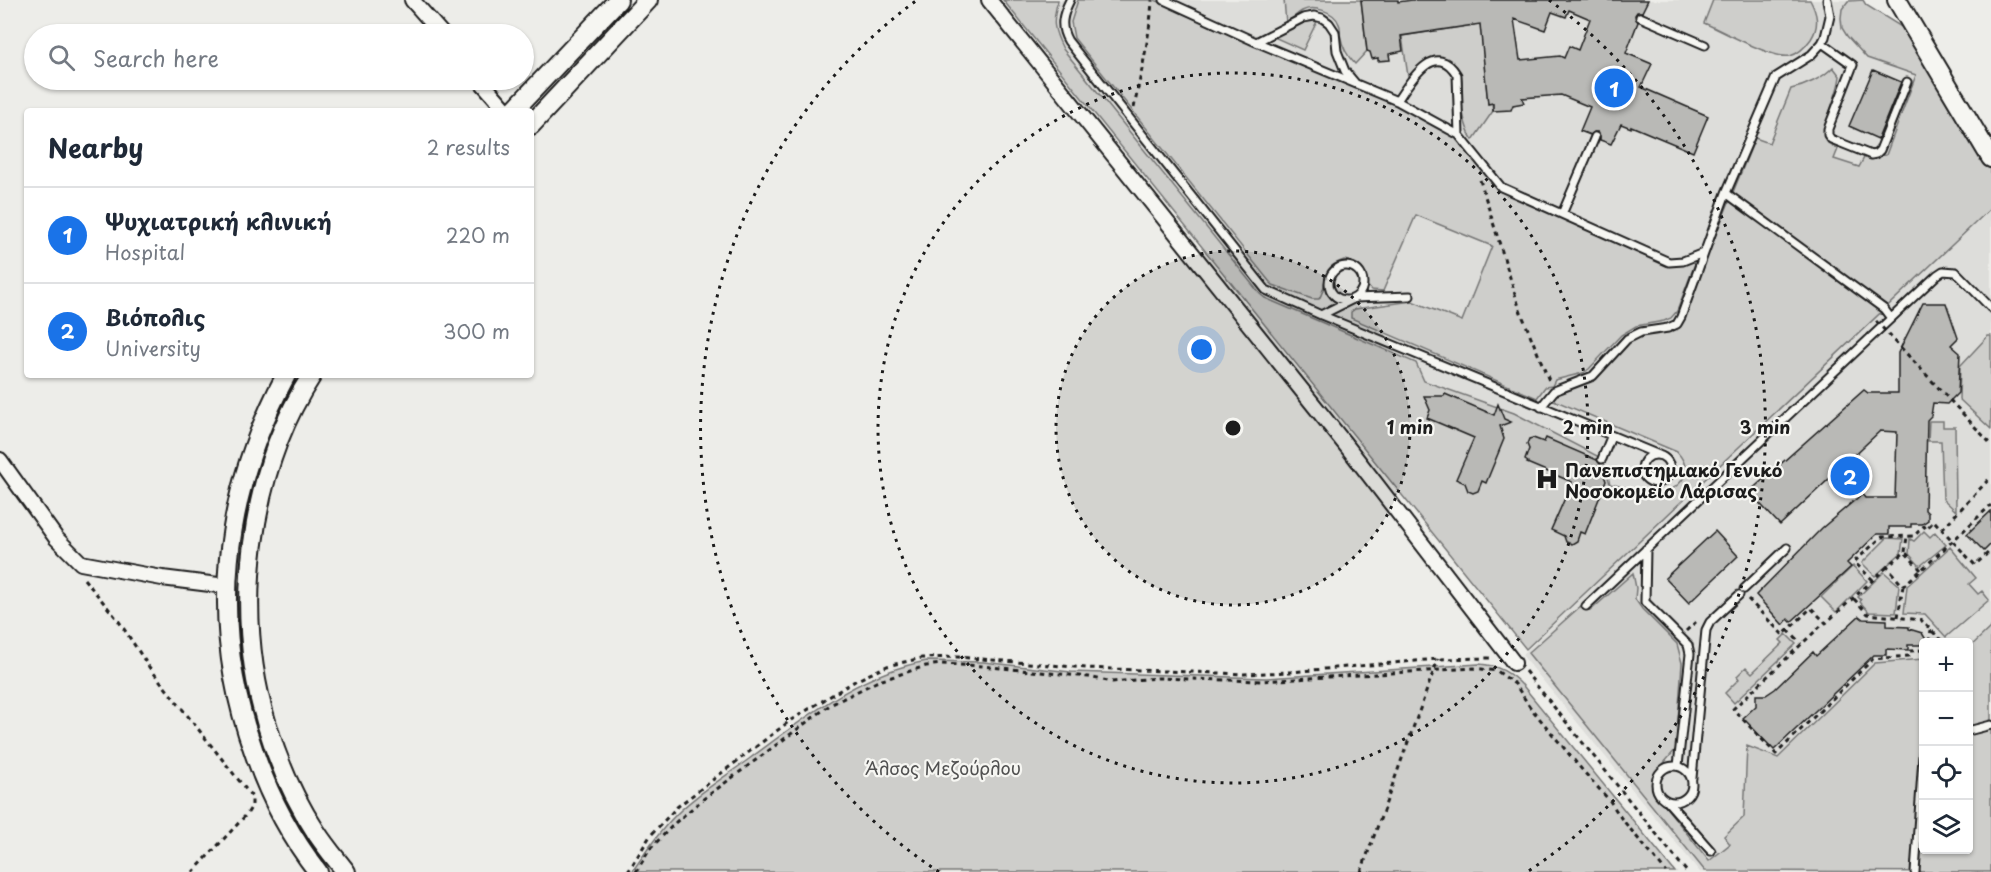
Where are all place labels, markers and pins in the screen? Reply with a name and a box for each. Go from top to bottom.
pin: 1 [1594,66,1634,110]
centre of rings [1223,418,1243,438]
pin: 2 [1830,454,1870,498]
place label: Πανεπιστημιακό Γενικό Νοσοκομείο Λάρισας [1565,456,1783,504]
hospital icon: Πανεπιστημιακό Γενικό Νοσοκομείο Λάρισας [1534,466,1560,492]

